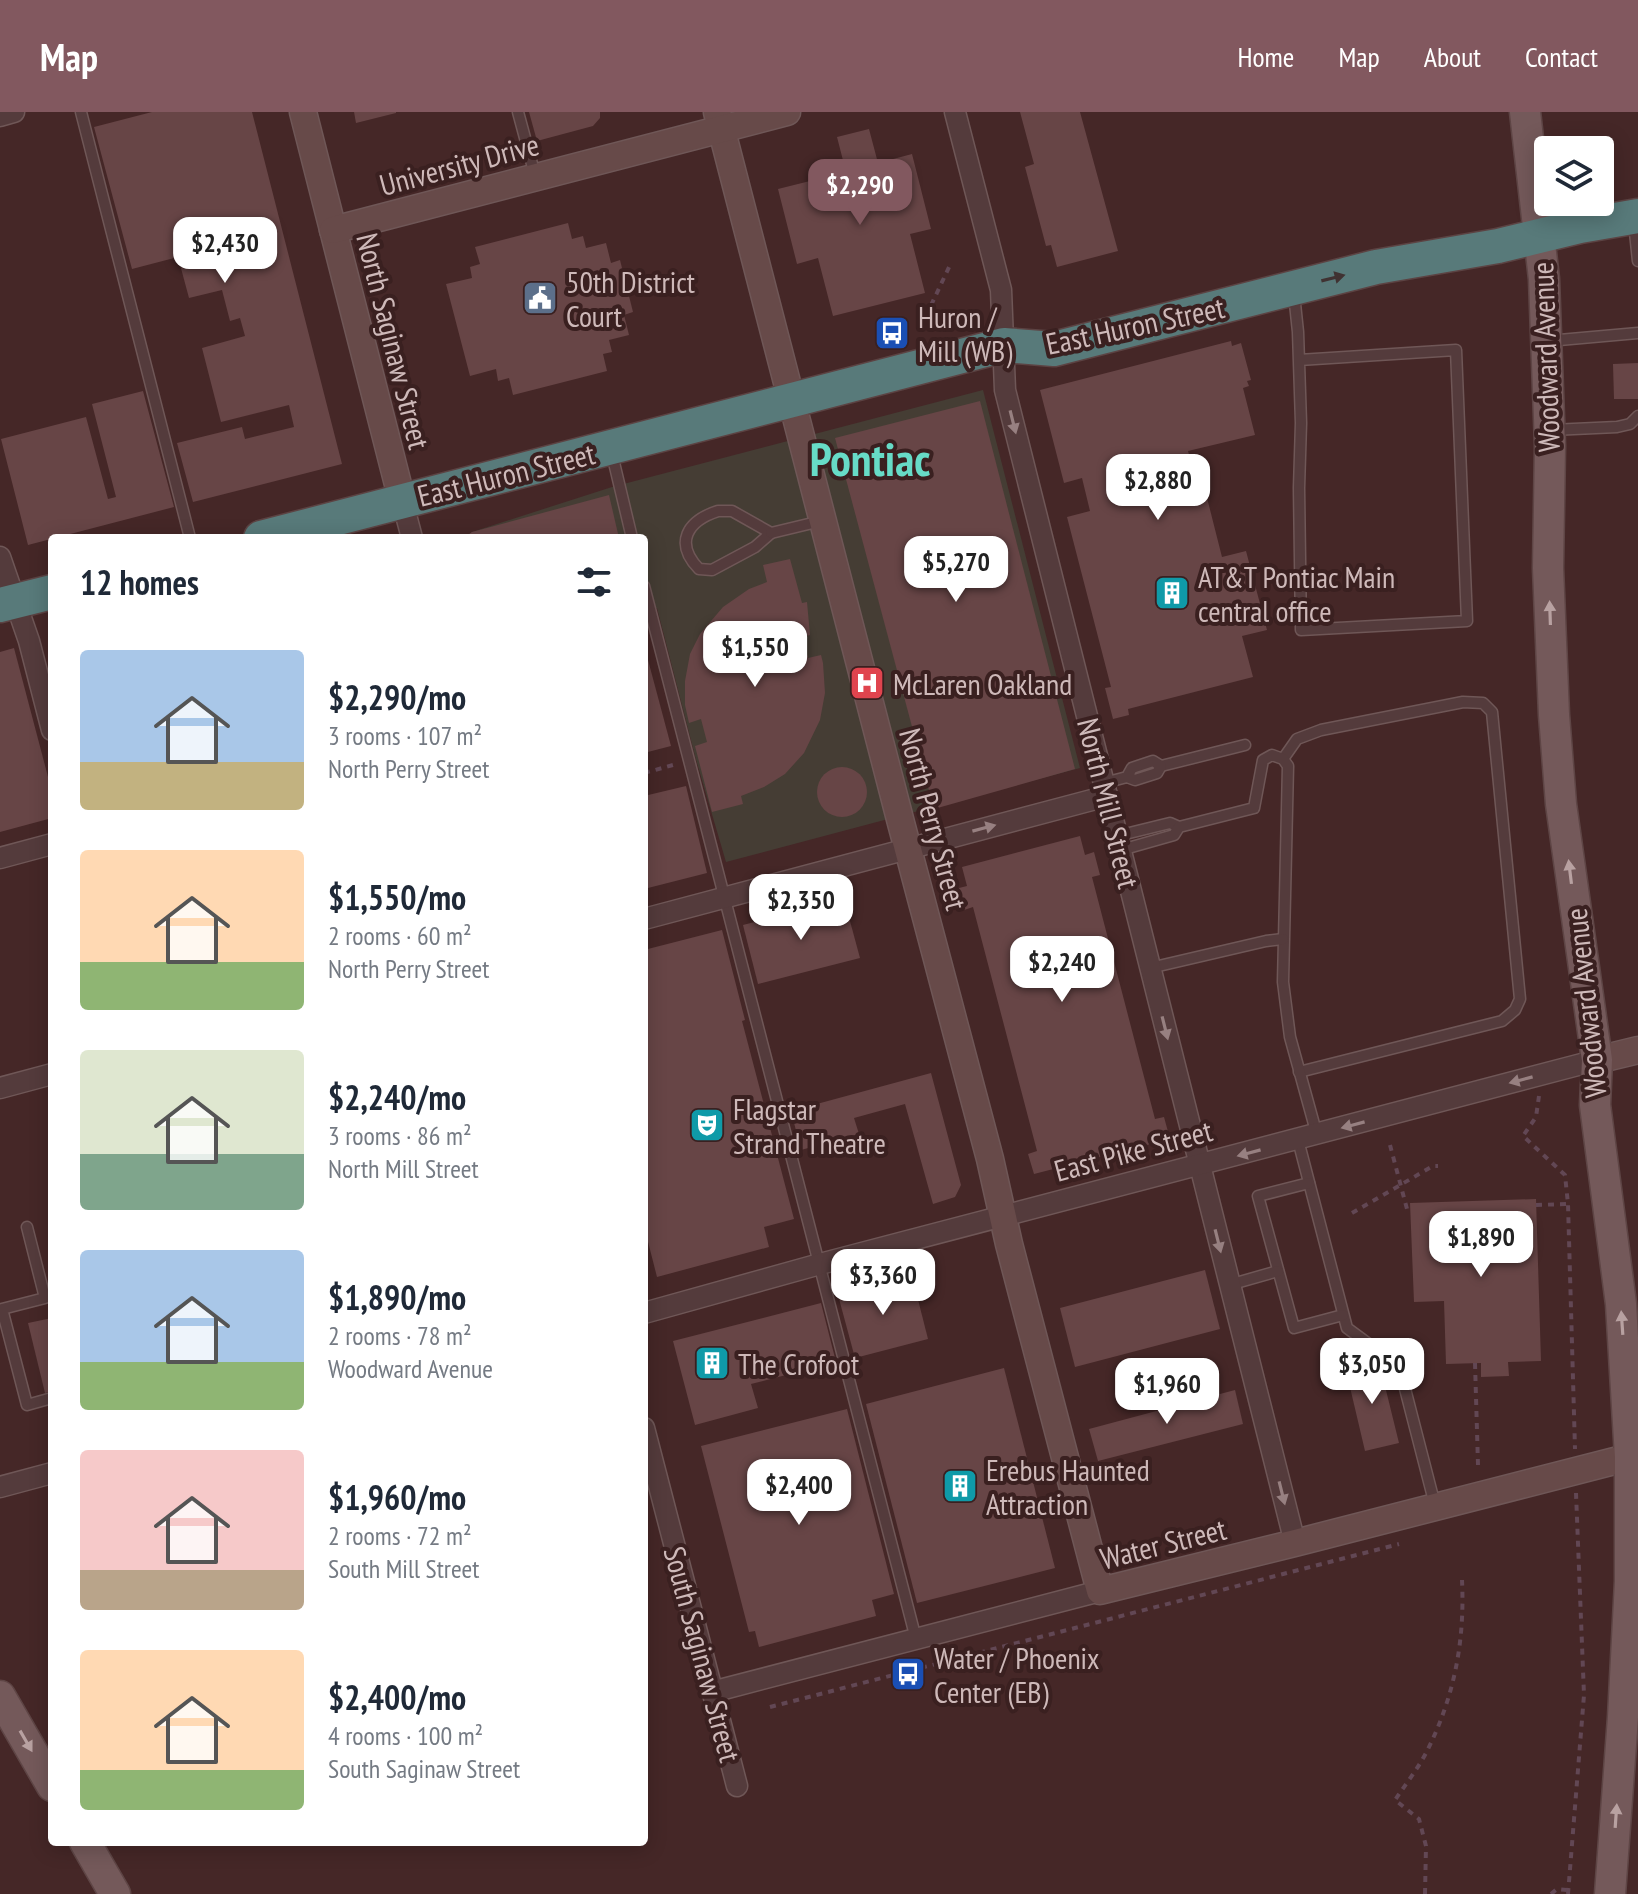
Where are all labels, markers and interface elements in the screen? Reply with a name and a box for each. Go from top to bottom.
text: Map [40,32,98,81]
text: Home [1238,38,1294,75]
text: Map [1338,38,1380,75]
text: About [1424,38,1481,75]
text: Contact [1525,38,1598,75]
street label: University Drive [375,124,543,204]
map controls [1534,136,1614,216]
button: layers [1534,136,1614,216]
pin: $2,290 [795,159,925,227]
text: $2,290 [826,168,894,201]
pin: $2,430 [160,217,290,285]
text: $2,430 [191,226,259,259]
street label: North Saginaw Street [348,229,440,454]
street label: Woodward Avenue [1522,261,1568,453]
place label: 50th District Court [566,262,696,335]
one-way arrow [1321,272,1346,284]
public building icon: 50th District Court [521,279,559,317]
street label: East Huron Street [1042,287,1229,363]
place label: Huron / Mill (WB) [918,297,1012,370]
bus stop icon: Huron / Mill (WB) [873,314,911,352]
one-way arrow [1008,410,1020,435]
district label: Pontiac [810,429,930,489]
street label: East Huron Street [413,433,600,515]
pin: $2,880 [1093,454,1223,522]
text: $2,880 [1124,463,1192,496]
pin: $5,270 [891,536,1021,604]
text: $5,270 [922,545,990,578]
place label: AT&T Pontiac Main central office [1198,557,1395,630]
text: 12 homes [80,560,199,604]
icon: filters [572,560,616,604]
building icon: AT&T Pontiac Main central office [1153,574,1191,612]
one-way arrow [1543,600,1556,625]
pin: $1,550 [690,621,820,689]
text: $1,550 [721,630,789,663]
hospital icon: McLaren Oakland [848,664,886,702]
place label: McLaren Oakland [893,664,1072,703]
text: $2,290/mo [328,675,466,719]
icon: home [144,682,240,778]
street label: North Mill Street [1069,714,1149,893]
text: 3 rooms · 107 m² [328,719,482,752]
street label: North Perry Street [891,724,977,915]
text: North Perry Street [328,752,489,785]
one-way arrow [971,822,996,834]
one-way arrow [1563,859,1576,884]
pin: $2,350 [736,874,866,942]
text: $1,550/mo [328,875,466,919]
icon: home [144,882,240,978]
text: $2,350 [767,883,835,916]
street label: Woodward Avenue [1556,906,1614,1100]
text: 2 rooms · 60 m² [328,919,472,952]
pin: $2,240 [997,936,1127,1004]
text: $2,240 [1028,945,1096,978]
text: North Perry Street [328,952,489,985]
one-way arrow [1160,1015,1172,1040]
one-way arrow [1508,1074,1533,1087]
text: $2,240/mo [328,1075,466,1119]
icon: home [144,1082,240,1178]
place label: Flagstar Strand Theatre [733,1089,886,1162]
theatre icon: Flagstar Strand Theatre [688,1106,726,1144]
street label: East Pike Street [1050,1110,1217,1190]
text: 3 rooms · 86 m² [328,1119,472,1152]
one-way arrow [1340,1120,1365,1132]
one-way arrow [1236,1147,1261,1159]
text: North Mill Street [328,1152,479,1185]
pin: $1,890 [1416,1211,1546,1279]
text: $1,890 [1447,1220,1515,1253]
one-way arrow [1213,1229,1225,1254]
pin: $3,360 [818,1249,948,1317]
text: $3,360 [849,1258,917,1291]
text: $1,890/mo [328,1275,466,1319]
icon: home [144,1282,240,1378]
one-way arrow [1615,1310,1628,1335]
text: 2 rooms · 78 m² [328,1319,472,1352]
pin: $3,050 [1307,1338,1437,1406]
building icon: The Crofoot [693,1344,731,1382]
place label: The Crofoot [738,1344,860,1383]
text: $3,050 [1338,1347,1406,1380]
text: Woodward Avenue [328,1352,493,1385]
pin: $1,960 [1102,1358,1232,1426]
text: $1,960 [1133,1367,1201,1400]
place label: Erebus Haunted Attraction [986,1450,1150,1523]
pin: $2,400 [734,1459,864,1527]
building icon: Erebus Haunted Attraction [941,1467,979,1505]
text: $2,400 [765,1468,833,1501]
text: $1,960/mo [328,1475,466,1519]
one-way arrow [1277,1481,1289,1506]
icon: home [144,1482,240,1578]
street label: Water Street [1096,1508,1231,1577]
text: 2 rooms · 72 m² [328,1519,472,1552]
street label: South Saginaw Street [655,1542,751,1767]
text: South Mill Street [328,1552,479,1585]
place label: Water / Phoenix Center (EB) [934,1638,1099,1711]
bus stop icon: Water / Phoenix Center (EB) [889,1655,927,1693]
text: $2,400/mo [328,1675,466,1719]
icon: home [144,1682,240,1778]
text: 4 rooms · 100 m² [328,1719,483,1752]
one-way arrow [19,1730,33,1752]
text: South Saginaw Street [328,1752,520,1785]
one-way arrow [1610,1803,1623,1828]

